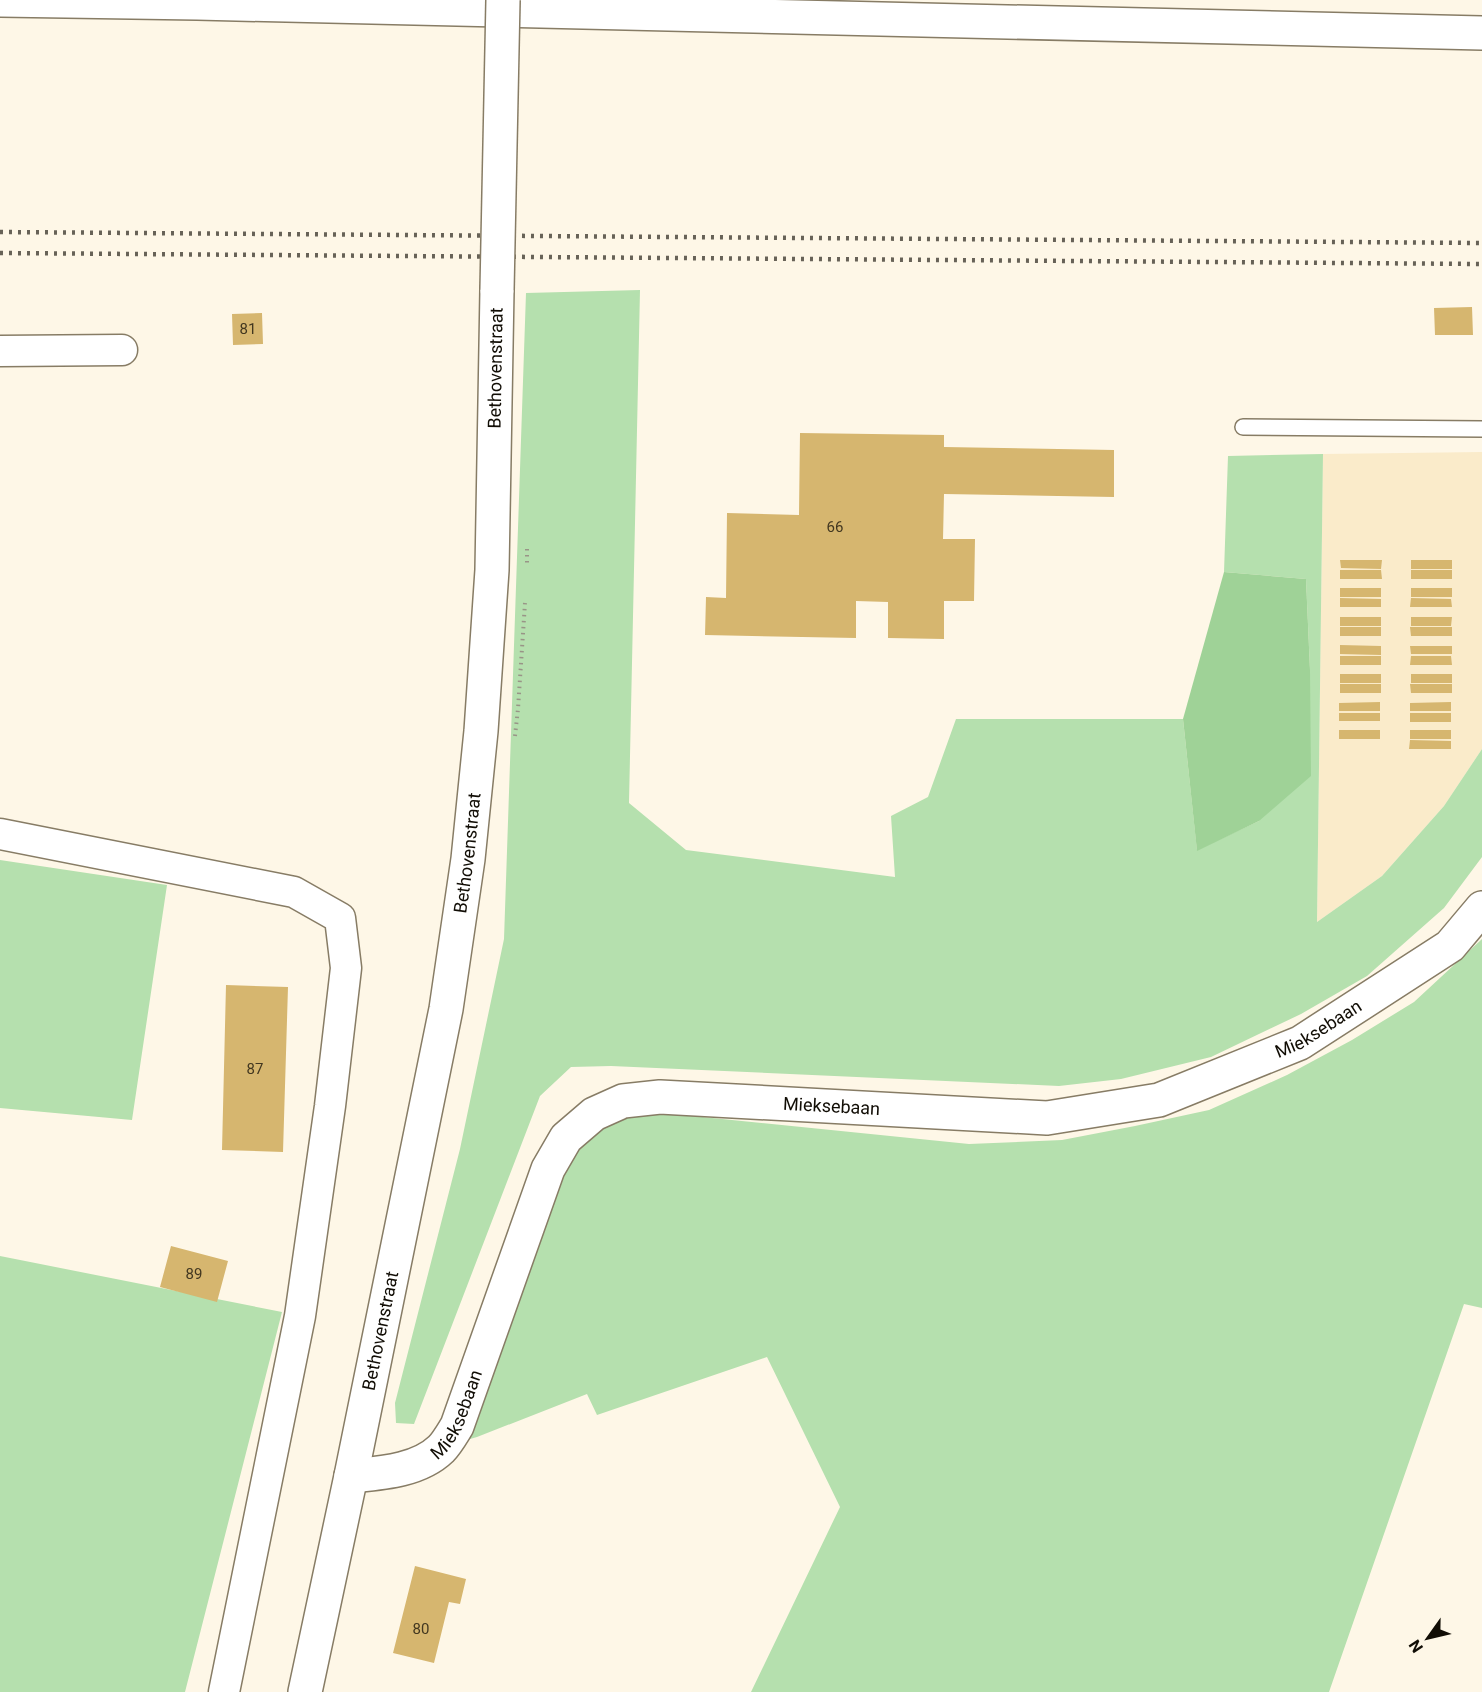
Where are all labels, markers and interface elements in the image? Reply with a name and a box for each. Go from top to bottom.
street label: Bethovenstraat [484,307,507,429]
house number: 81 [240,320,256,338]
house number: 66 [827,518,843,536]
street label: Bethovenstraat [449,792,485,915]
street label: Mieksebaan [1272,995,1365,1062]
house number: 87 [247,1060,263,1078]
street label: Mieksebaan [782,1093,881,1119]
house number: 89 [186,1265,202,1283]
street label: Bethovenstraat [358,1269,402,1392]
street label: Mieksebaan [426,1367,486,1463]
north arrow [1398,1608,1458,1668]
house number: 80 [413,1620,429,1638]
text: N [1405,1636,1427,1656]

